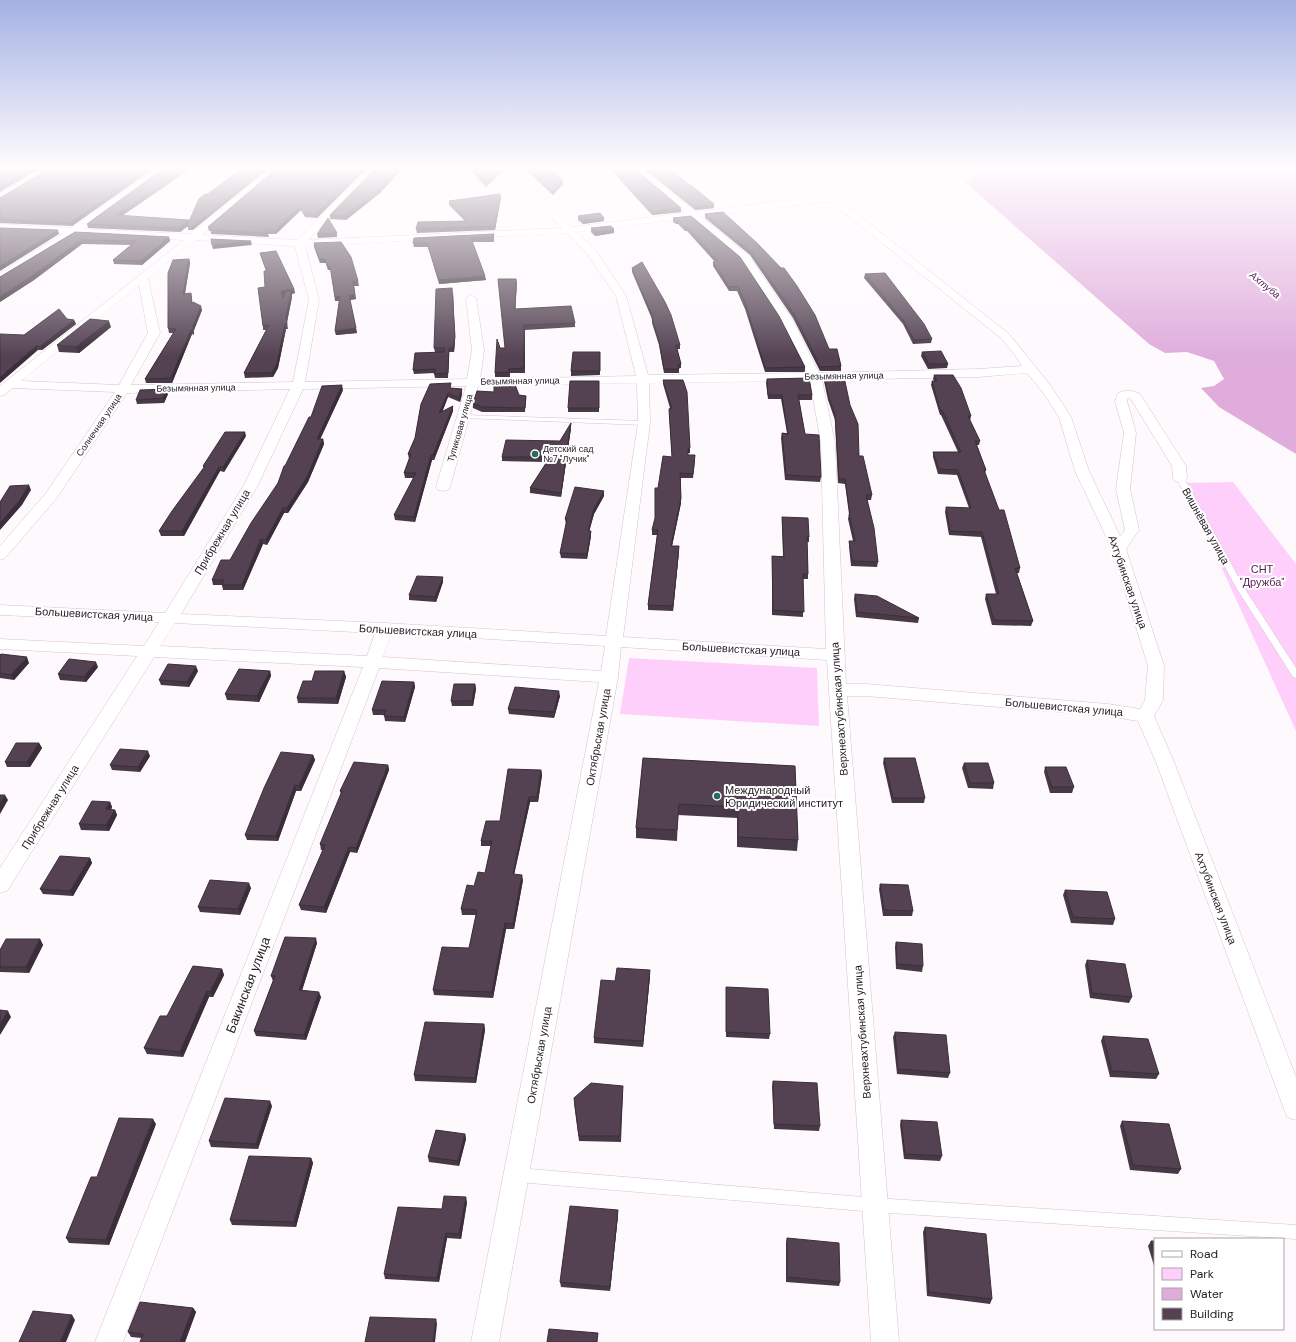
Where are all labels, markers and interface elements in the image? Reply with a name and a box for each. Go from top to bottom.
water label: Ахтуба [1246,268,1283,302]
street label: Безымянная улица [804,369,884,383]
street label: Безымянная улица [480,374,560,388]
street label: Безымянная улица [156,381,236,395]
street label: Солнечная улица [74,391,124,459]
street label: Тупиковая улица [445,393,475,463]
place label: Детский сад №7 "Лучик" [543,443,594,465]
marker: Детский сад №7 "Лучик" [530,449,540,459]
street label: Вишнёвая улица [1179,485,1233,568]
street label: Прибрежная улица [191,486,253,577]
street label: Ахтубинская улица [1105,533,1151,631]
park label: СНТ "Дружба" [1239,562,1285,589]
street label: Большевистская улица [35,604,154,624]
street label: Большевистская улица [359,621,478,641]
street label: Большевистская улица [682,639,801,659]
street label: Верхнеахтубинская улица [827,641,851,776]
street label: Октябрьская улица [583,686,614,787]
street label: Большевистская улица [1004,695,1124,719]
street label: Прибрежная улица [18,761,82,852]
place label: Международный Юридический институт [725,783,843,810]
marker: Международный Юридический институт [712,791,722,801]
street label: Ахтубинская улица [1192,850,1240,947]
street label: Бакинская улица [222,934,274,1036]
street label: Верхнеахтубинская улица [850,964,874,1099]
street label: Октябрьская улица [524,1004,555,1105]
legend [1154,1238,1284,1330]
text: Road [1190,1246,1218,1262]
text: Park [1190,1266,1214,1282]
text: Water [1190,1286,1224,1302]
text: Building [1190,1306,1234,1322]

